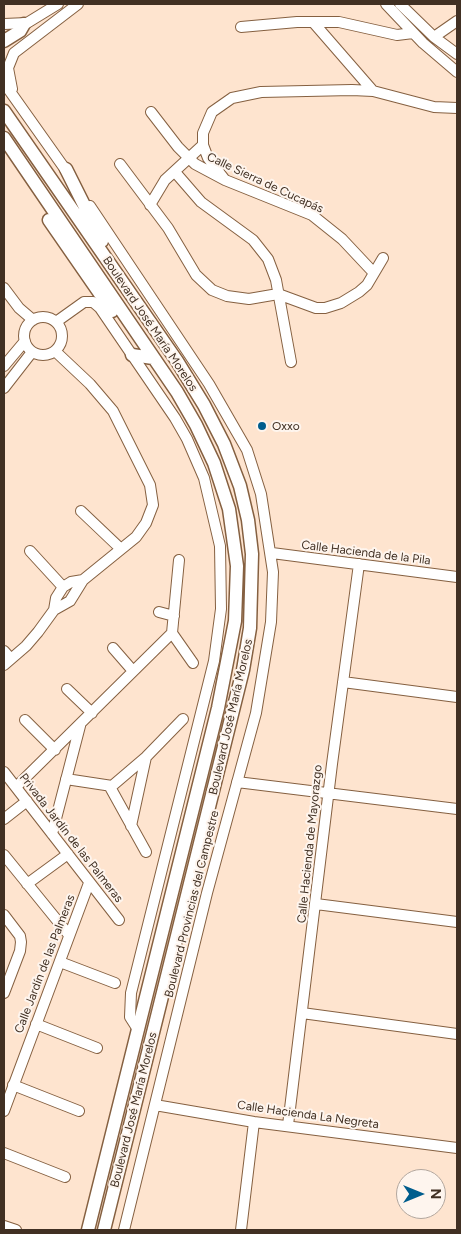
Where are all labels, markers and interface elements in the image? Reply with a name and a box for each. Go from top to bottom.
street label: Calle Sierra de Cucapás [205,150,325,216]
street label: Boulevard José María Morelos [99,254,201,394]
place label: Oxxo [272,419,300,433]
marker: Oxxo [256,420,268,432]
street label: Calle Hacienda de la Pila [301,538,431,568]
street label: Boulevard José María Morelos [206,638,256,796]
street label: Calle Hacienda de Mayorazgo [295,764,325,924]
street label: Privada Jardín de las Palmeras [16,771,126,905]
street label: Boulevard Provincias del Campestre [162,809,222,999]
street label: Calle Jardín de las Palmeras [12,893,78,1035]
street label: Boulevard José María Morelos [108,1031,160,1189]
street label: Calle Hacienda La Negreta [236,1098,380,1132]
north arrow [396,1169,446,1219]
text: N [427,1189,444,1199]

